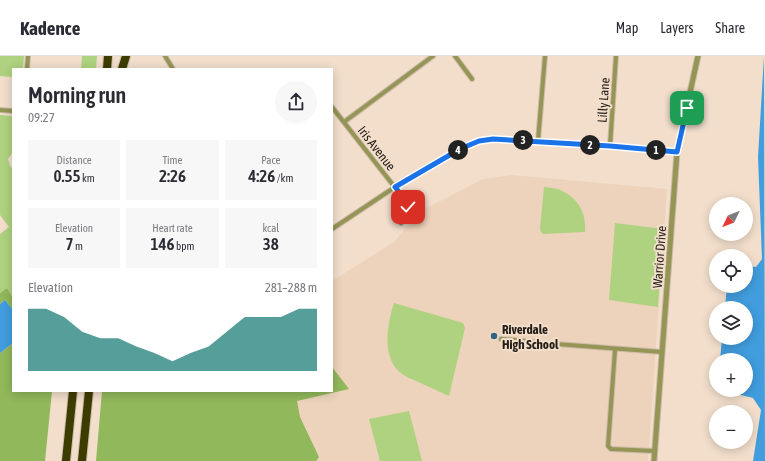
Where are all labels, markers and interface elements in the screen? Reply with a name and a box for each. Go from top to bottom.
text: Kadence [20,17,80,39]
text: Map [616,20,638,36]
text: Layers [660,20,693,36]
text: Share [715,20,745,36]
street label: Lilly Lane [594,77,613,123]
button: share [275,81,317,123]
text: Morning run [28,82,126,108]
pin [670,91,704,125]
icon: arrive [676,97,698,119]
text: 09:27 [28,110,55,125]
street label: Iris Avenue [355,123,399,174]
pin: 3 [513,130,533,150]
text: 3 [520,134,526,146]
pin: 2 [580,135,600,155]
text: 2 [587,139,593,151]
pin: 4 [448,140,468,160]
pin: 1 [646,140,666,160]
text: 4 [455,144,461,156]
text: 1 [653,144,659,156]
text: Distance [57,154,92,166]
text: Time [162,154,183,166]
text: Pace [261,154,281,166]
text: 0.55 [54,166,81,186]
text: 2:26 [159,166,186,186]
text: 4:26 [248,166,275,186]
text: km [81,172,95,184]
text: /km [275,172,293,184]
pin [391,190,425,224]
icon: check [397,196,419,218]
north arrow [709,197,753,241]
map controls [709,197,753,449]
text: Elevation [55,222,93,234]
text: Heart rate [152,222,193,234]
text: kcal [262,222,279,234]
street label: Warrior Drive [650,225,669,289]
text: 7 [65,234,73,254]
text: 146 [151,234,175,254]
text: 38 [263,234,279,254]
text: m [73,240,83,252]
text: bpm [175,240,194,252]
button: locate [709,249,753,293]
text: Elevation [28,280,73,295]
text: 281–288 m [265,280,317,295]
button: layers [709,301,753,345]
place label: Riverdale High School [502,322,559,352]
marker: Riverdale High School [489,331,499,341]
button: + [709,353,753,397]
button: − [709,405,753,449]

